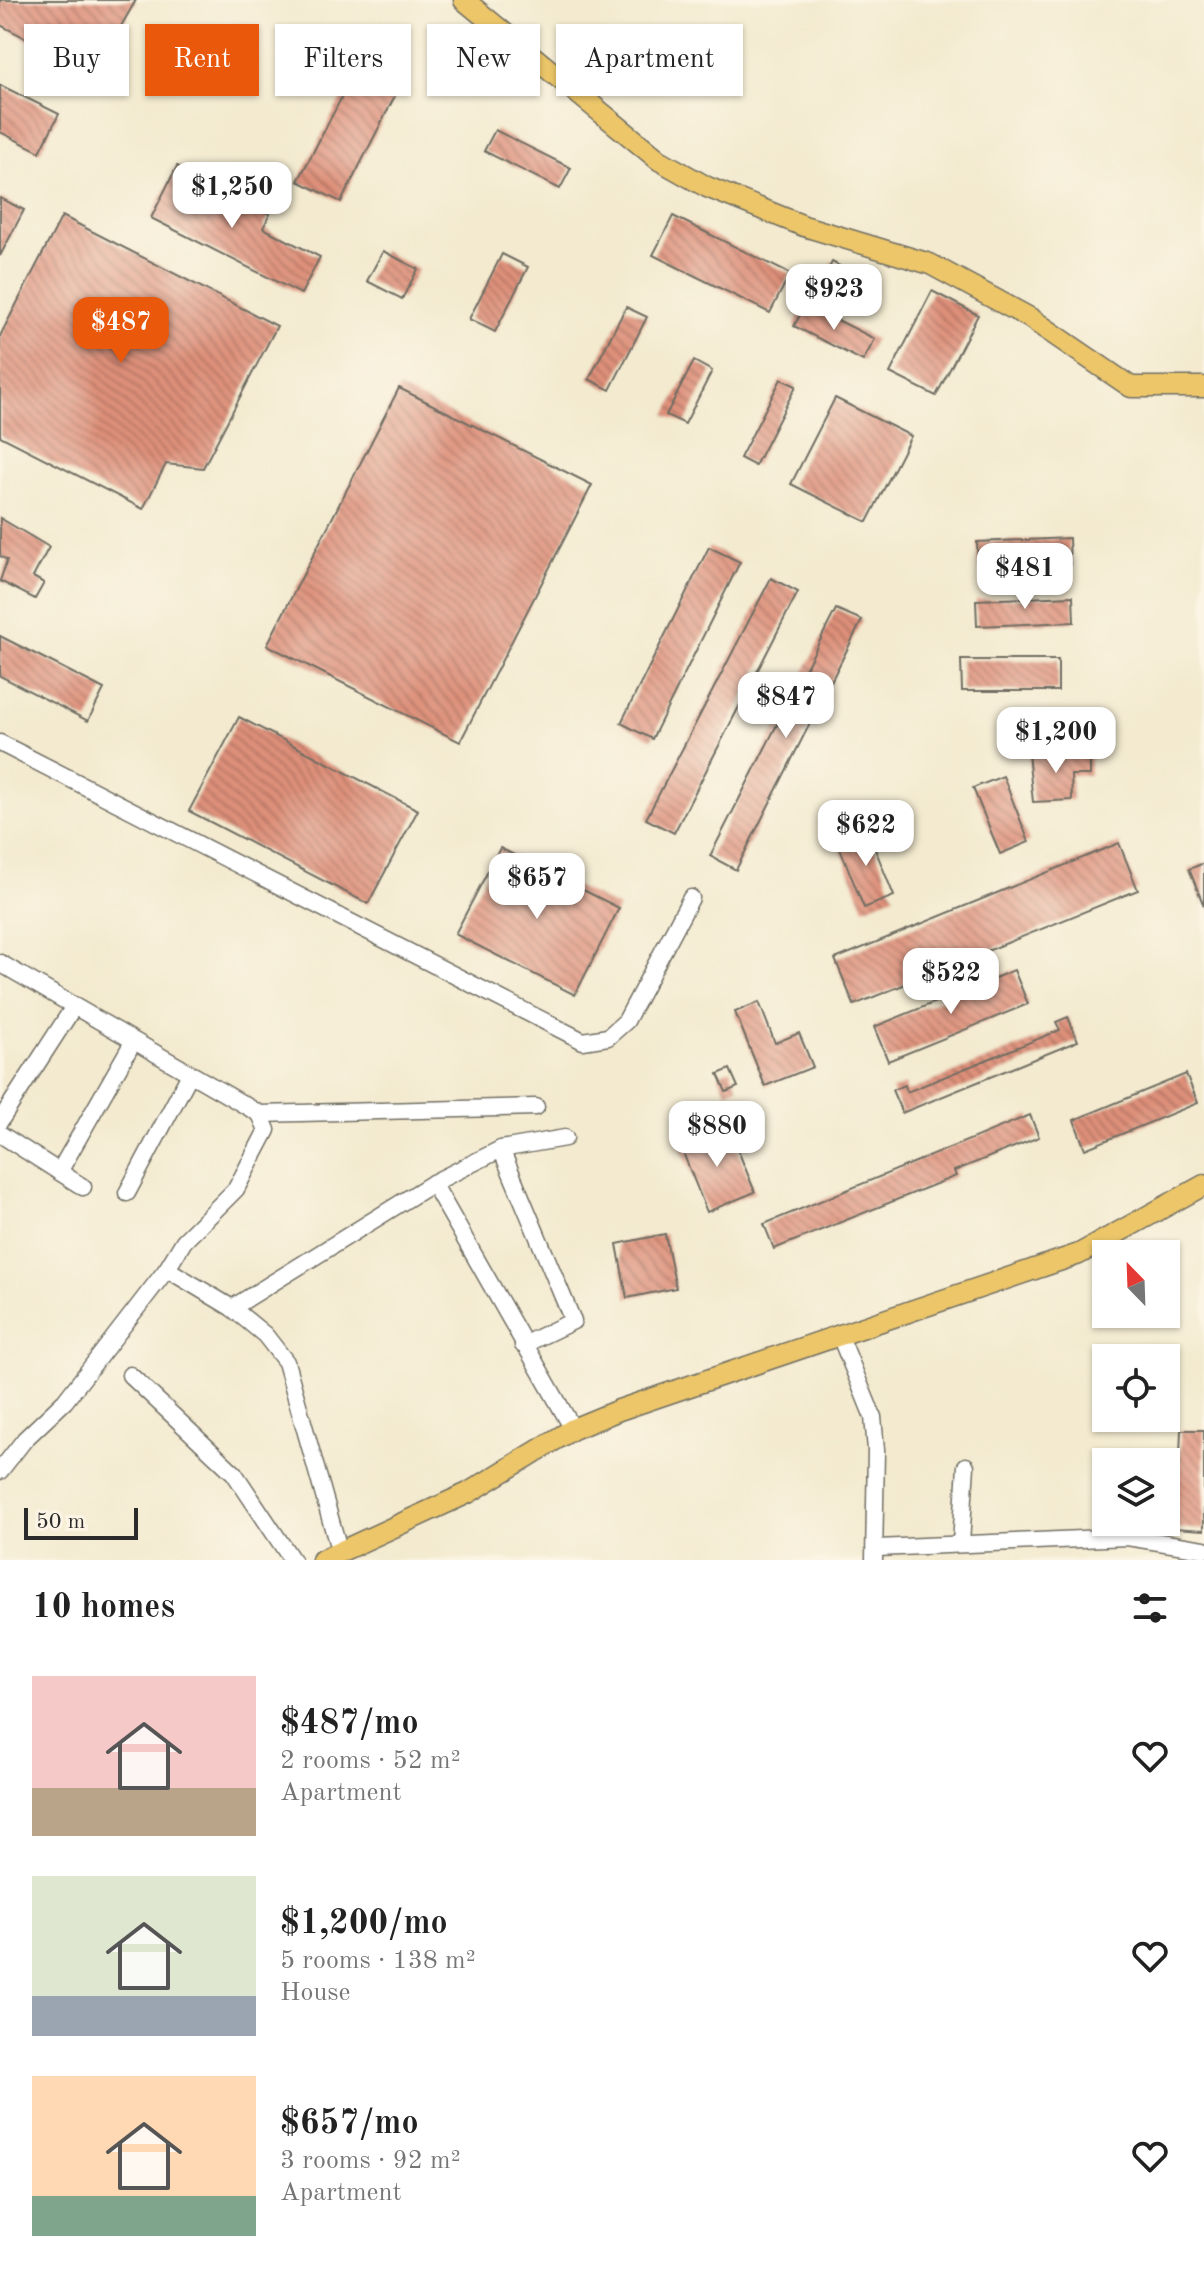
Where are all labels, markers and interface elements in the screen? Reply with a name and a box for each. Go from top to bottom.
chip: Buy [24,24,129,96]
chip: Rent [145,24,259,96]
chip: Filters [275,24,411,96]
chip: New [427,24,540,96]
chip: Apartment [556,24,743,96]
pin: $1,250 [167,162,297,230]
text: $1,250 [191,175,273,201]
pin: $923 [787,264,881,332]
text: $923 [804,277,864,303]
pin: $487 [74,297,168,365]
text: $487 [91,310,151,336]
pin: $481 [978,543,1072,611]
text: $481 [995,556,1055,582]
pin: $847 [739,672,833,740]
text: $847 [756,685,816,711]
pin: $1,200 [991,707,1121,775]
text: $1,200 [1015,720,1097,746]
pin: $622 [819,800,913,868]
text: $622 [836,813,896,839]
pin: $657 [490,853,584,921]
text: $657 [507,866,567,892]
pin: $522 [904,948,998,1016]
text: $522 [921,961,981,987]
pin: $880 [670,1101,764,1169]
text: $880 [687,1114,747,1140]
north arrow [1092,1240,1180,1328]
map controls [1092,1240,1180,1536]
button: locate [1092,1344,1180,1432]
button: layers [1092,1448,1180,1536]
scale bar [24,1504,138,1540]
text: 50 m [36,1511,85,1533]
icon: filters [1128,1586,1172,1630]
text: 10 homes [32,1591,175,1625]
text: $487/mo [280,1707,419,1741]
icon: home [96,1708,192,1804]
icon: heart [1128,1734,1172,1778]
text: 2 rooms · 52 m² [280,1748,461,1774]
text: Apartment [280,1780,402,1806]
text: $1,200/mo [280,1907,448,1941]
icon: home [96,1908,192,2004]
icon: heart [1128,1934,1172,1978]
text: 5 rooms · 138 m² [280,1948,476,1974]
text: House [280,1980,351,2006]
text: $657/mo [280,2107,419,2141]
icon: home [96,2108,192,2204]
icon: heart [1128,2134,1172,2178]
text: 3 rooms · 92 m² [280,2148,461,2174]
text: Apartment [280,2180,402,2206]

